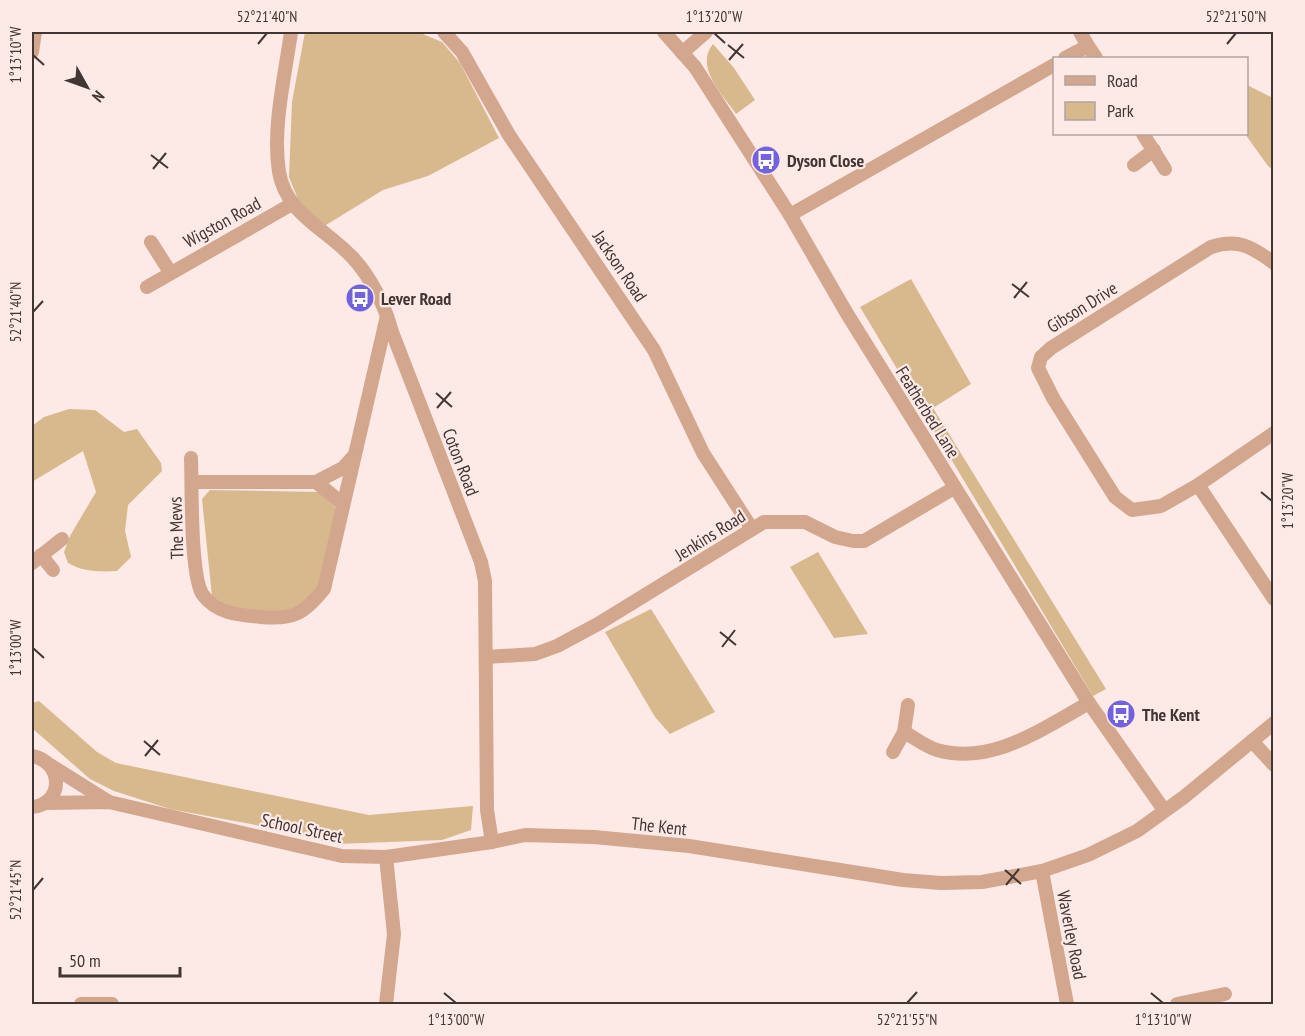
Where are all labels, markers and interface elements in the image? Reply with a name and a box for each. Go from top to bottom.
text: 52°21'40"N [237,7,297,26]
text: 1°13'20"W [686,7,742,26]
text: 52°21'50"N [1206,7,1266,26]
text: 1°13'10"W [6,27,25,83]
north arrow [57,57,117,117]
legend [1053,57,1248,135]
text: Road [1107,69,1138,92]
text: N [88,87,109,106]
text: Park [1107,99,1134,122]
bus stop icon: Dyson Close [750,144,782,176]
place label: Dyson Close [787,149,865,172]
street label: Wigston Road [179,191,265,253]
street label: Jackson Road [587,225,652,306]
street label: Gibson Drive [1042,276,1122,338]
text: 52°21'40"N [6,282,25,342]
bus stop icon: Lever Road [344,282,376,314]
place label: Lever Road [381,287,451,310]
street label: Featherbed Lane [891,362,965,462]
street label: Coton Road [438,425,484,499]
text: 1°13'20"W [1278,473,1297,529]
street label: The Mews [163,496,189,560]
street label: Jenkins Road [670,504,750,566]
text: 1°13'00"W [6,620,25,676]
bus stop icon: The Kent [1105,698,1137,730]
place label: The Kent [1142,703,1200,726]
street label: School Street [259,808,345,848]
street label: The Kent [630,812,688,840]
text: 52°21'45"N [6,860,25,920]
street label: Waverley Road [1052,889,1092,981]
scale bar [60,940,180,978]
text: 50 m [69,949,101,972]
text: 1°13'00"W [428,1010,484,1029]
text: 52°21'55"N [877,1010,937,1029]
text: 1°13'10"W [1135,1010,1191,1029]

